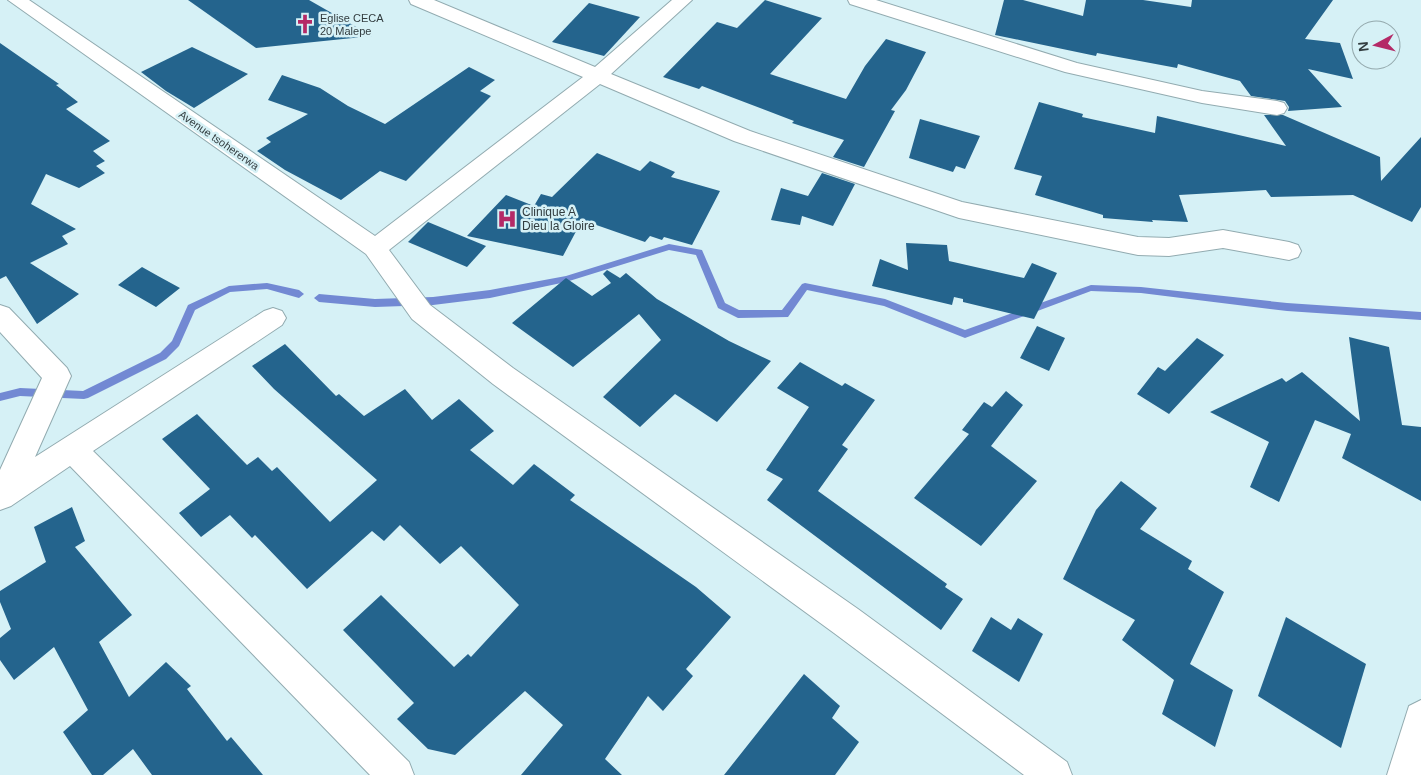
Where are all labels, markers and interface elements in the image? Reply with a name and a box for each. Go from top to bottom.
place label: Eglise CECA 20 Malepe [320,12,384,37]
church icon: Eglise CECA 20 Malepe [294,13,316,35]
north arrow [1351,20,1401,70]
text: N [1355,41,1372,53]
street label: Avenue tsohererwa [177,108,262,173]
place label: Clinique A Dieu la Gloire [522,205,595,233]
hospital icon: Clinique A Dieu la Gloire [496,208,518,230]

